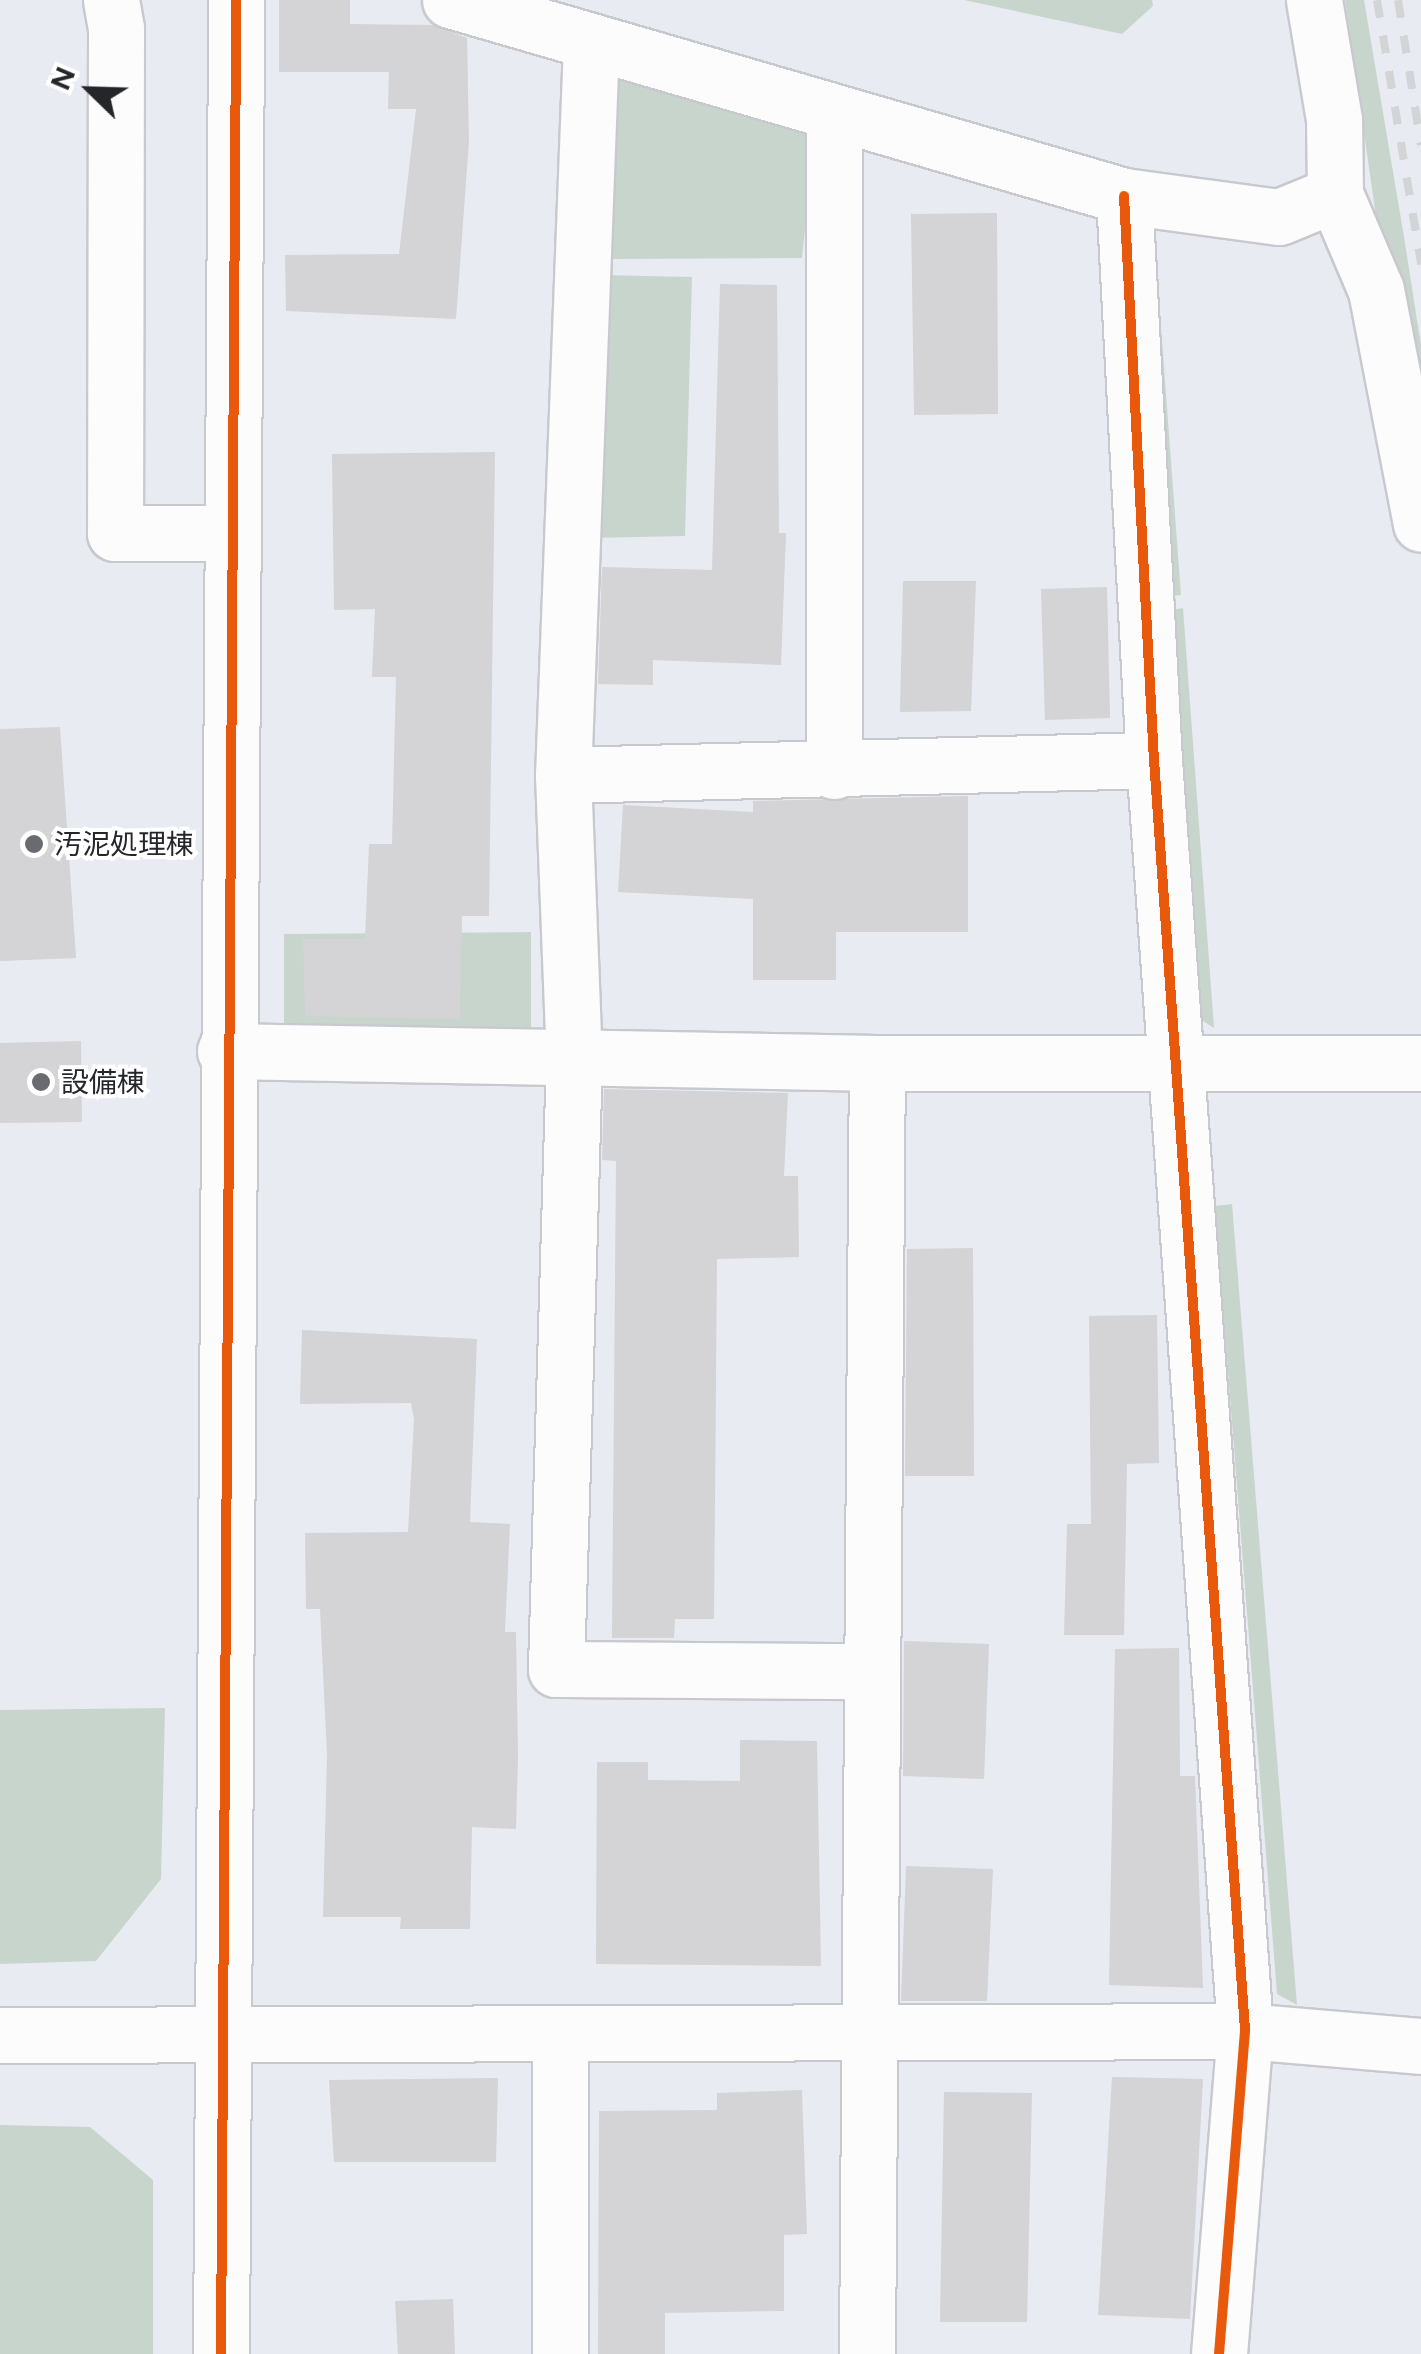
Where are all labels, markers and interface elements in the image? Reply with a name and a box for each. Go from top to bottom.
north arrow [40,40,140,140]
text: N [43,62,82,95]
place label: 汚泥処理棟 [54,827,194,861]
marker: 汚泥処理棟 [23,833,45,855]
place label: 設備棟 [61,1065,145,1099]
marker: 設備棟 [30,1071,52,1093]

